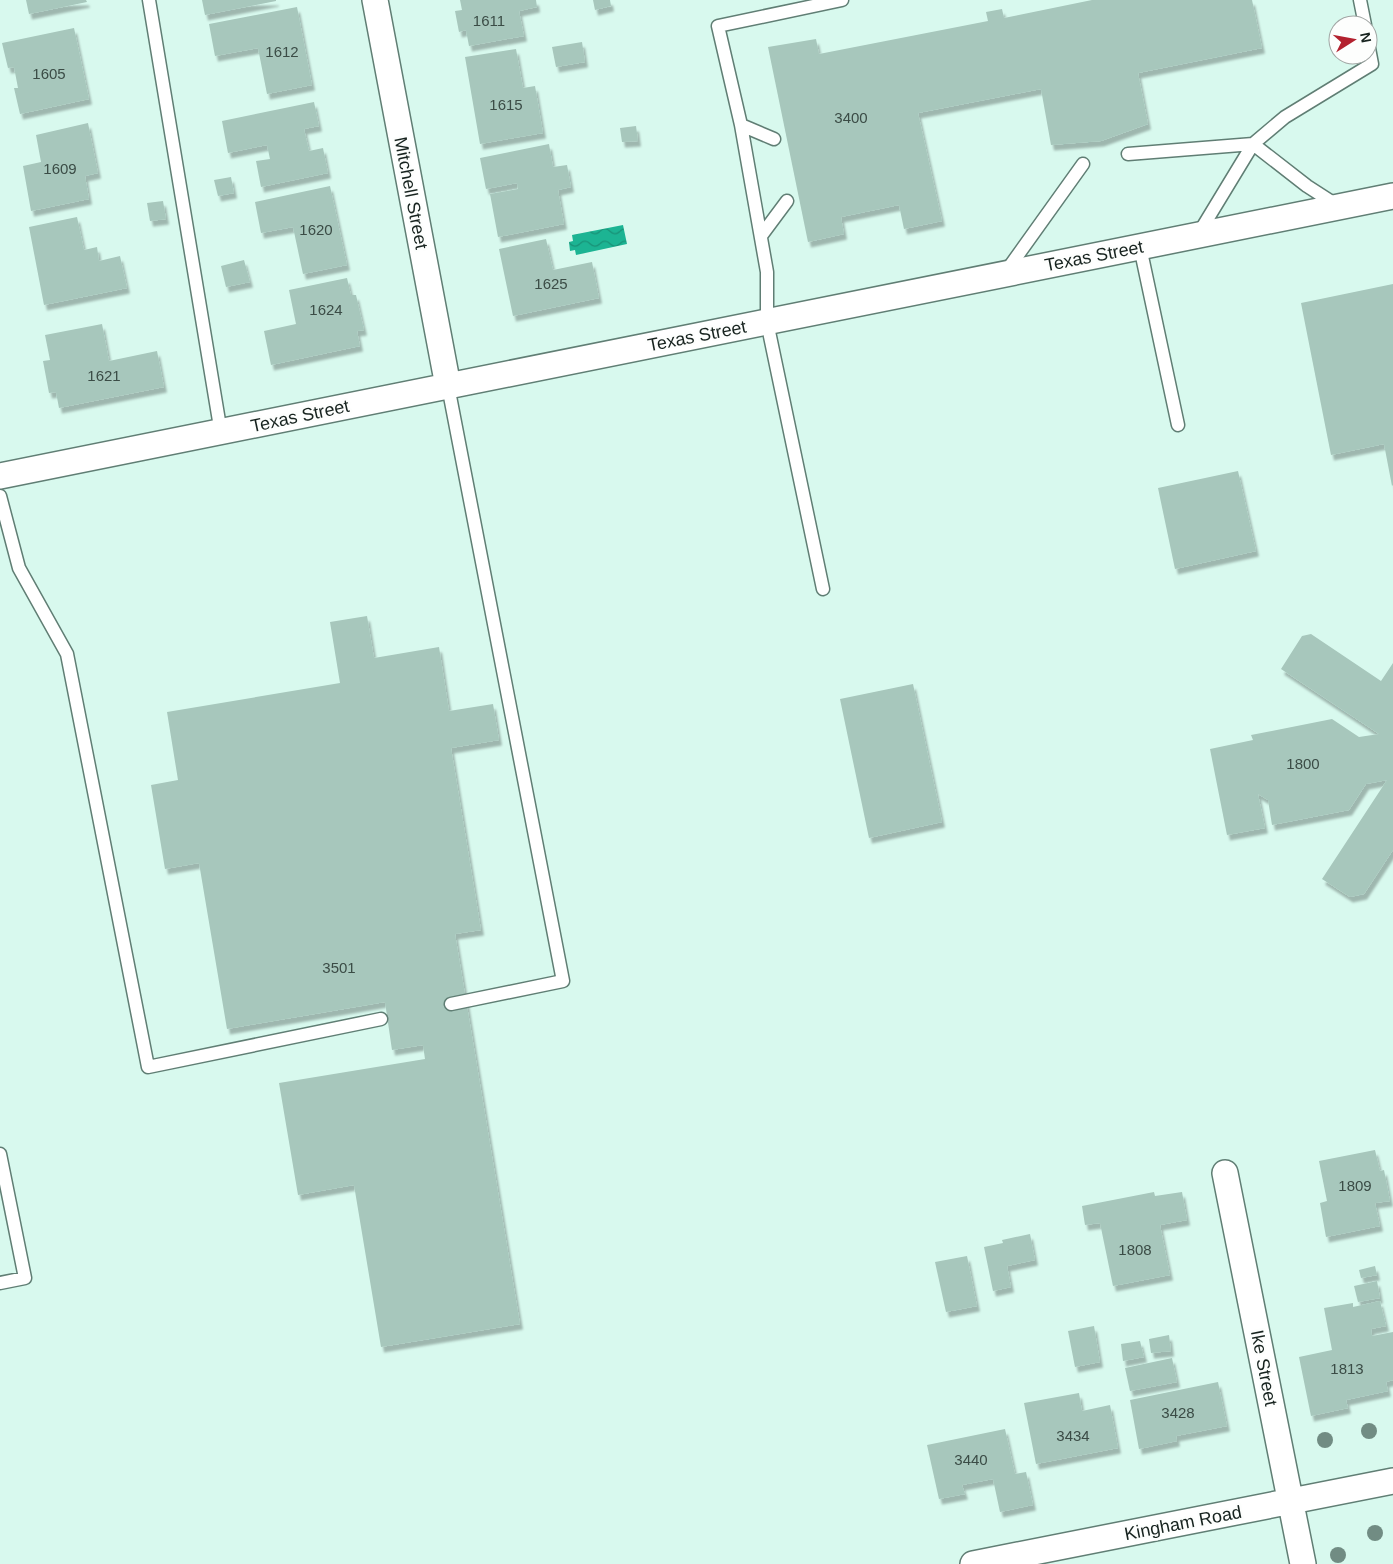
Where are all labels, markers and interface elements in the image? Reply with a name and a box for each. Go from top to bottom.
house number: 1611 [473,12,505,29]
north arrow [1328,15,1378,65]
text: N [1357,31,1375,44]
house number: 1612 [265,43,299,60]
house number: 1605 [32,65,66,82]
house number: 1615 [489,96,523,113]
house number: 3400 [834,109,868,126]
street label: Mitchell Street [390,135,432,251]
house number: 1609 [43,160,77,177]
house number: 1620 [299,221,333,238]
street label: Texas Street [1043,237,1145,275]
house number: 1625 [534,275,568,292]
house number: 1624 [309,301,343,318]
street label: Texas Street [646,317,748,355]
house number: 1621 [87,367,121,384]
street label: Texas Street [249,396,351,436]
house number: 1800 [1286,755,1320,772]
house number: 3501 [322,959,356,976]
house number: 1809 [1338,1177,1372,1194]
house number: 1808 [1118,1241,1152,1258]
street label: Ike Street [1247,1328,1281,1408]
house number: 1813 [1330,1360,1364,1377]
house number: 3428 [1161,1404,1195,1421]
house number: 3434 [1056,1427,1090,1444]
house number: 3440 [954,1451,988,1468]
street label: Kingham Road [1123,1502,1243,1544]

